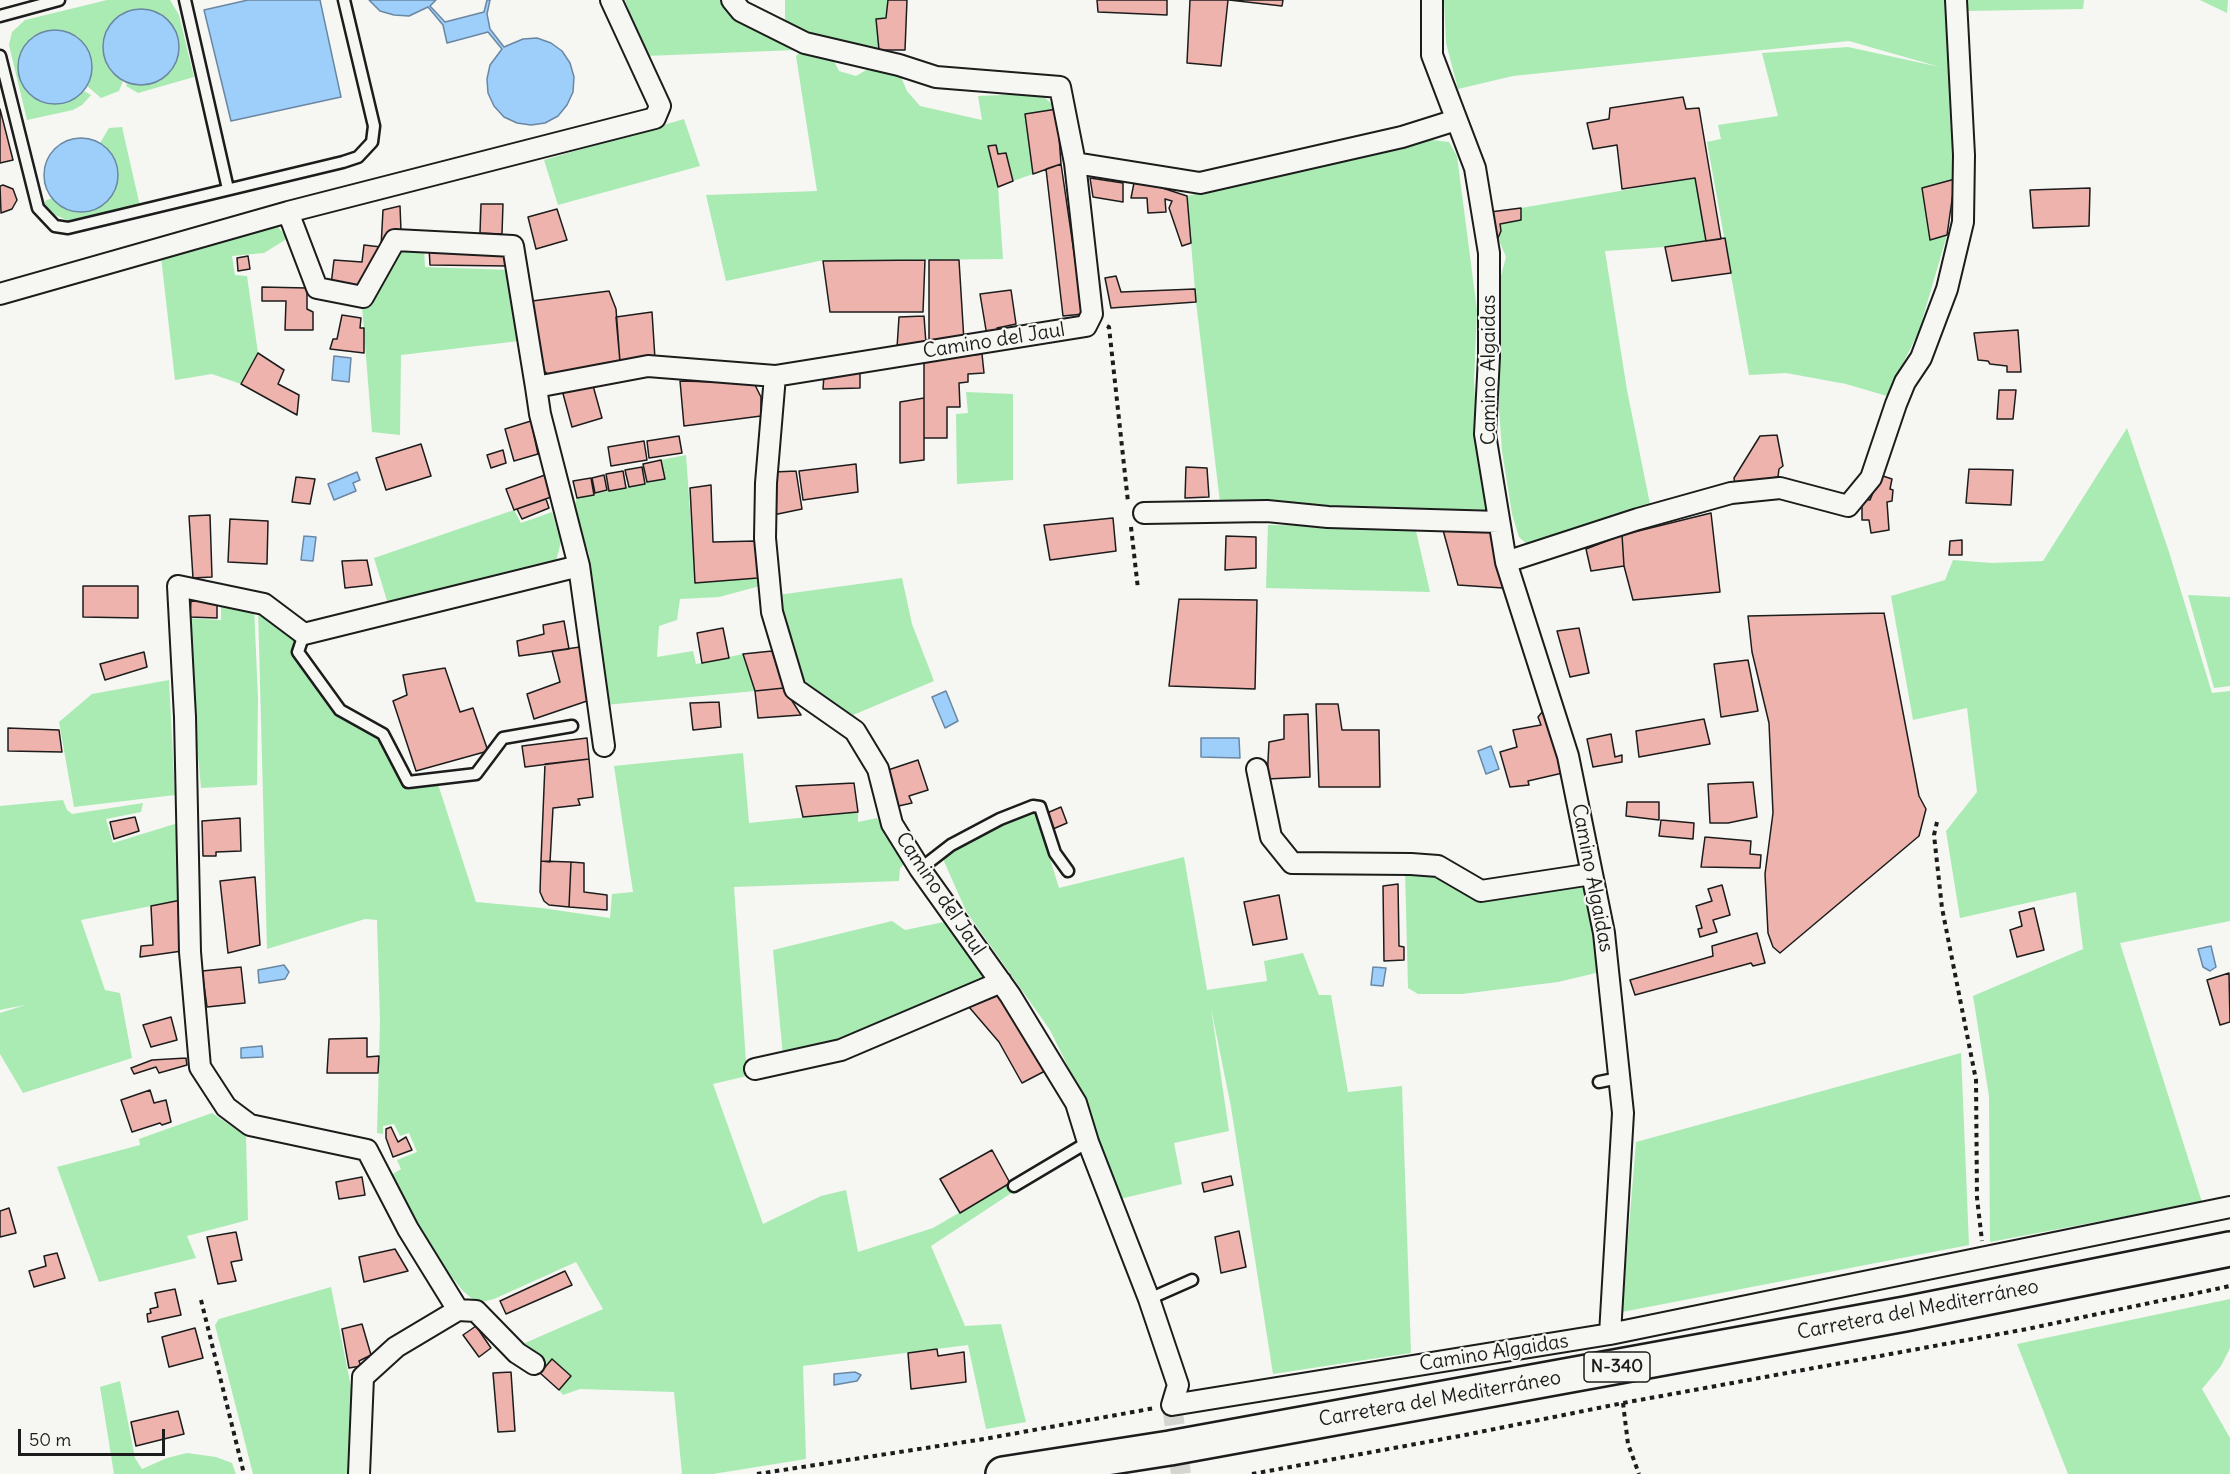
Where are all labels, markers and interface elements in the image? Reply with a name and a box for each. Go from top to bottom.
street label: Camino Algaidas [1477,295,1501,445]
street label: Camino del Jaul [921,318,1067,364]
street label: Camino Algaidas [1566,802,1618,954]
street label: Camino del Jaul [890,828,990,960]
street label: Carretera del Mediterráneo [1795,1275,2041,1345]
street label: Camino Algaidas [1418,1329,1570,1377]
road number: N-340 [1584,1352,1650,1382]
street label: Carretera del Mediterráneo [1317,1366,1563,1432]
scale bar [21,1417,168,1455]
text: 50 m [29,1428,71,1451]

